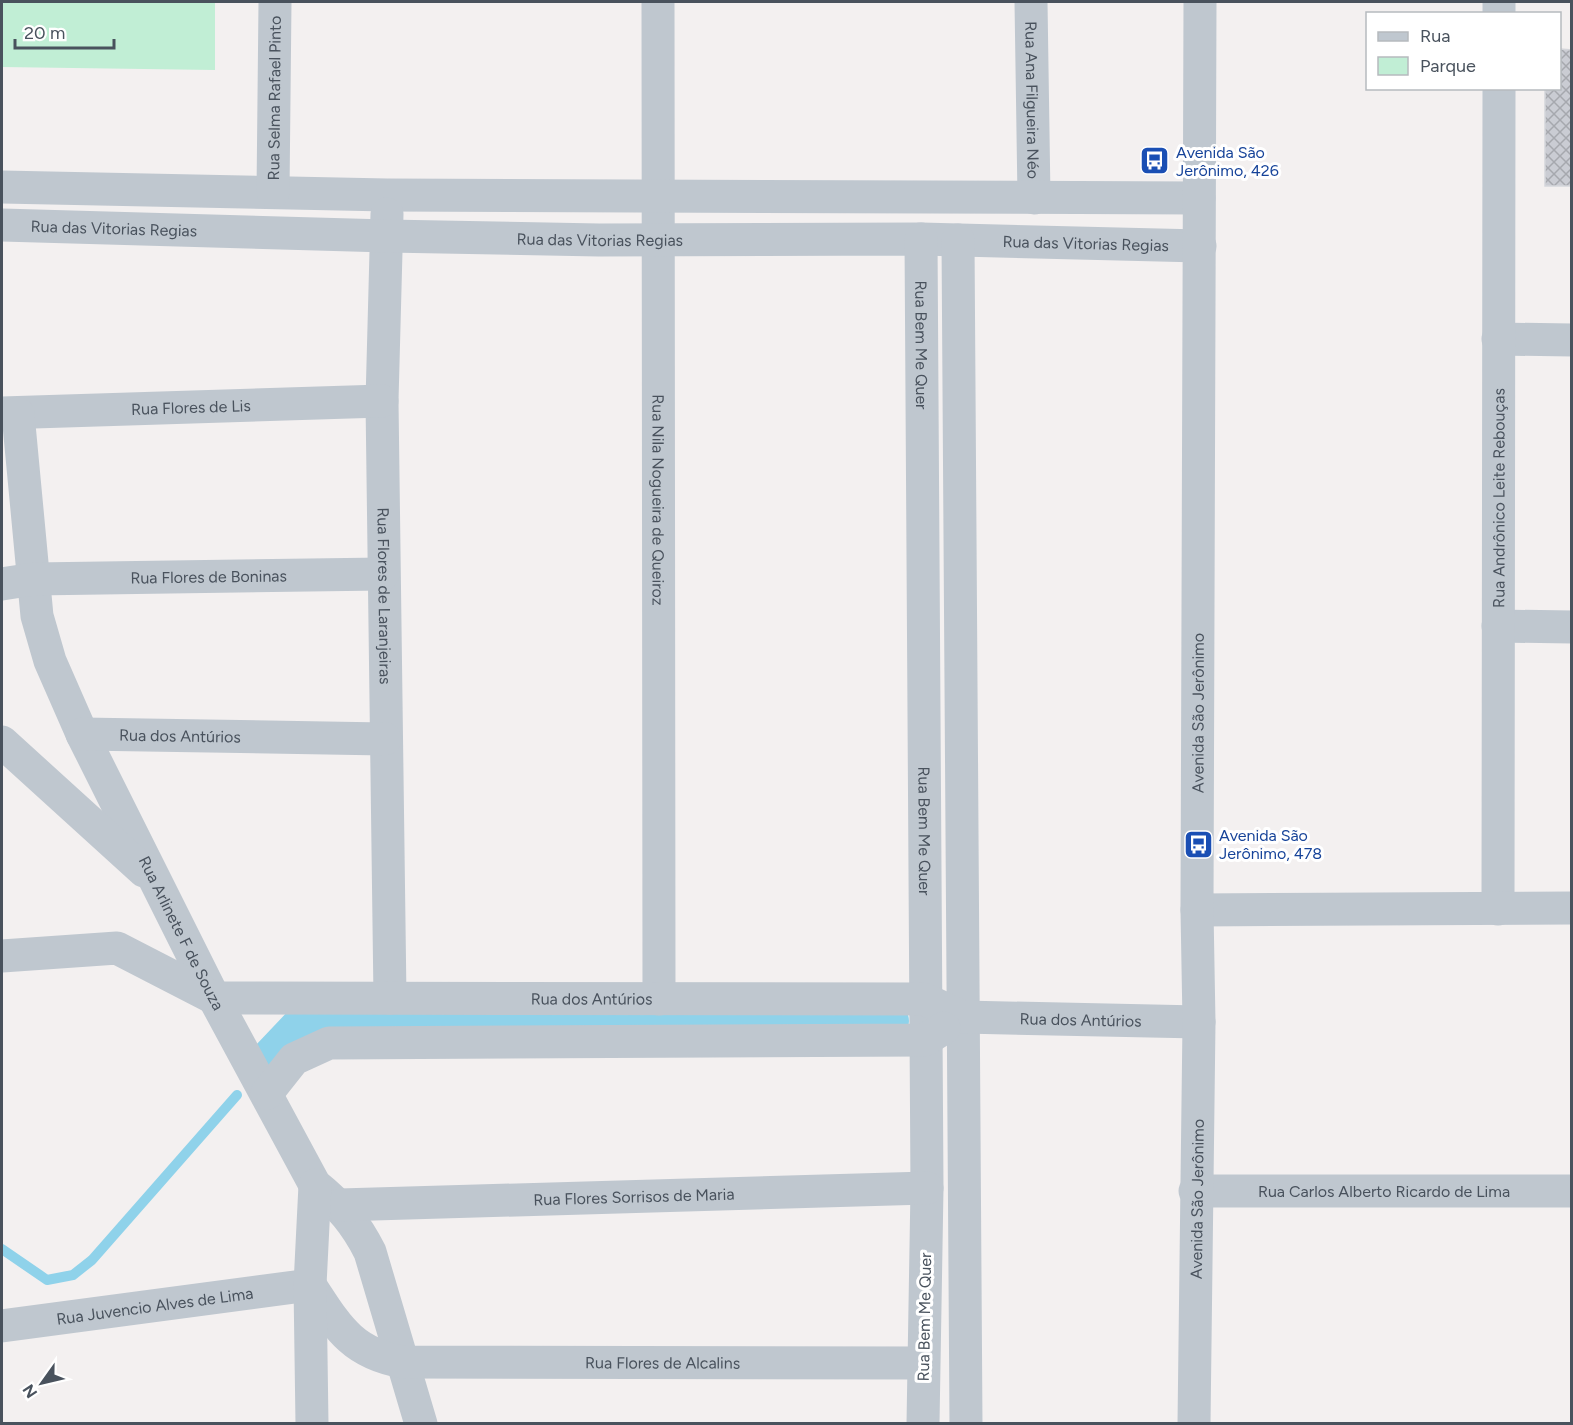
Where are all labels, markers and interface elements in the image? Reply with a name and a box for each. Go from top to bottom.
scale bar [15,12,114,50]
legend [1366,12,1561,90]
street label: Rua Selma Rafael Pinto [264,16,285,180]
street label: Rua Ana Filgueira Néo [1021,21,1043,179]
text: 20 m [24,22,65,44]
text: Rua [1420,25,1451,47]
text: Parque [1420,55,1476,77]
place label: Avenida São Jerônimo, 426 [1176,143,1279,180]
bus stop icon: Avenida São Jerônimo, 426 [1139,145,1171,177]
street label: Rua das Vitorias Regias [30,217,197,241]
street label: Rua das Vitorias Regias [516,229,683,250]
street label: Rua das Vitorias Regias [1002,232,1169,255]
street label: Rua Bem Me Quer [911,280,931,410]
street label: Rua Andrônico Leite Rebouças [1489,388,1509,608]
street label: Rua Nila Nogueira de Queiroz [648,394,668,606]
street label: Rua Flores de Lis [131,396,251,419]
street label: Rua Flores de Laranjeiras [373,507,395,685]
street label: Rua Flores de Boninas [130,566,287,588]
street label: Avenida São Jerônimo [1188,633,1208,793]
street label: Rua dos Antúrios [119,726,241,747]
street label: Rua Bem Me Quer [914,766,934,896]
place label: Avenida São Jerônimo, 478 [1219,826,1322,863]
bus stop icon: Avenida São Jerônimo, 478 [1182,828,1214,860]
street label: Rua Arlinete F de Souza [135,853,228,1014]
street label: Rua dos Antúrios [531,989,653,1009]
street label: Rua dos Antúrios [1019,1009,1142,1031]
street label: Avenida São Jerônimo [1187,1119,1208,1279]
street label: Rua Carlos Alberto Ricardo de Lima [1258,1182,1510,1201]
street label: Rua Flores Sorrisos de Maria [533,1185,735,1209]
street label: Rua Bem Me Quer [914,1252,935,1382]
street label: Rua Juvencio Alves de Lima [55,1284,254,1329]
north arrow [12,1353,72,1413]
street label: Rua Flores de Alcalins [585,1353,740,1373]
text: N [19,1381,41,1402]

